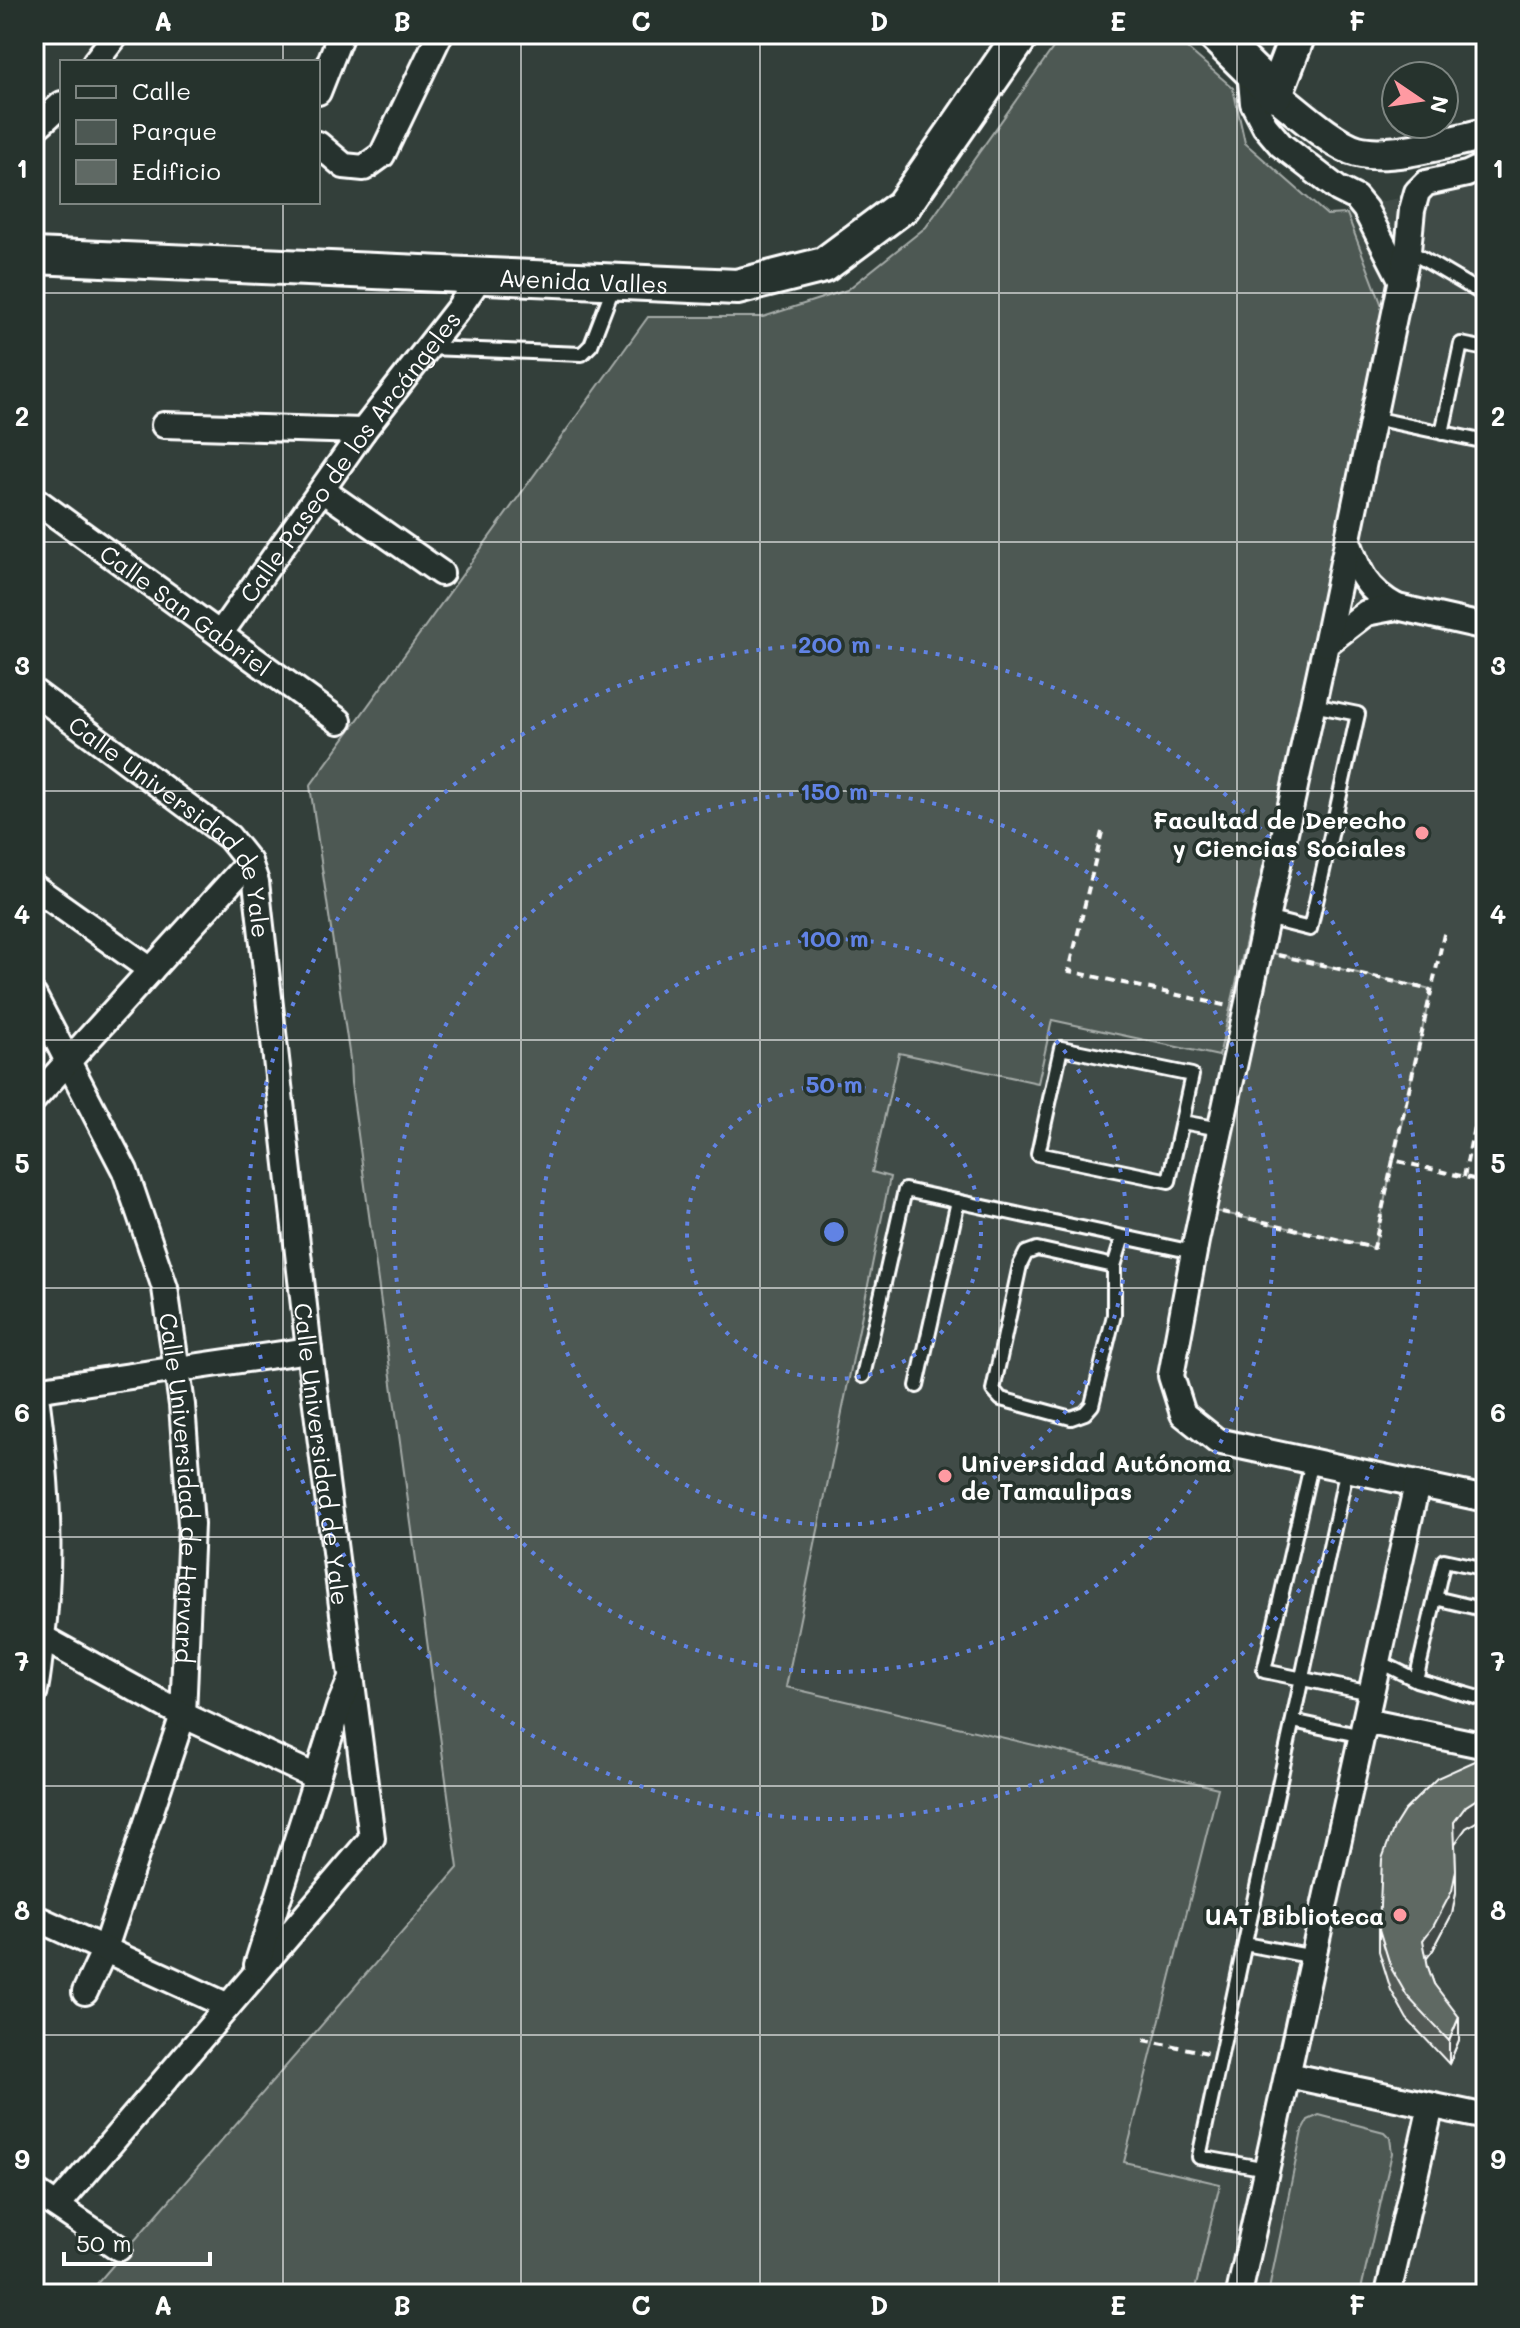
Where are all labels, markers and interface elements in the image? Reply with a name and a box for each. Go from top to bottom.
text: A [154,4,172,38]
text: B [393,4,411,38]
text: C [631,4,651,38]
text: D [870,4,888,38]
text: E [1110,4,1126,38]
text: F [1349,4,1365,38]
legend [60,60,320,204]
north arrow [1380,60,1460,140]
text: Calle [132,75,191,106]
text: N [1424,93,1456,116]
text: Parque [132,115,217,146]
text: 1 [16,151,28,185]
text: 1 [1492,151,1504,185]
text: Edificio [132,155,221,186]
street label: Avenida Valles [498,261,669,299]
street label: Calle Paseo de los Arcángeles [232,304,467,608]
text: 2 [15,399,29,433]
text: 2 [1491,399,1505,433]
street label: Calle San Gabriel [94,537,278,682]
text: 200 m [798,628,870,659]
text: 3 [14,648,30,682]
text: 3 [1490,648,1506,682]
street label: Calle Universidad de Yale [63,708,278,939]
text: 150 m [800,775,868,806]
place label: Facultad de Derecho y Ciencias Sociales [1153,804,1406,863]
marker: Facultad de Derecho y Ciencias Sociales [1413,824,1431,842]
text: 4 [14,897,30,931]
text: 4 [1490,897,1506,931]
text: 100 m [799,922,869,953]
text: 50 m [805,1068,863,1099]
text: 5 [14,1146,30,1180]
text: 5 [1490,1146,1506,1180]
centre of rings [820,1218,848,1246]
street label: Calle Universidad de Yale [288,1301,357,1607]
street label: Calle Universidad de Harvard [153,1311,207,1664]
text: 6 [14,1395,30,1429]
text: 6 [1490,1395,1506,1429]
place label: Universidad Autónoma de Tamaulipas [961,1447,1231,1506]
marker: Universidad Autónoma de Tamaulipas [936,1467,954,1485]
text: 7 [15,1644,29,1678]
text: 7 [1491,1644,1505,1678]
text: 8 [14,1893,30,1927]
text: 8 [1490,1893,1506,1927]
place label: UAT Biblioteca [1205,1900,1384,1931]
marker: UAT Biblioteca [1391,1906,1409,1924]
text: 9 [14,2142,30,2176]
text: 9 [1490,2142,1506,2176]
scale bar [64,2216,210,2266]
text: 50 m [76,2227,132,2258]
text: A [154,2288,172,2322]
text: B [393,2288,411,2322]
text: C [631,2288,651,2322]
text: D [870,2288,888,2322]
text: E [1110,2288,1126,2322]
text: F [1349,2288,1365,2322]

